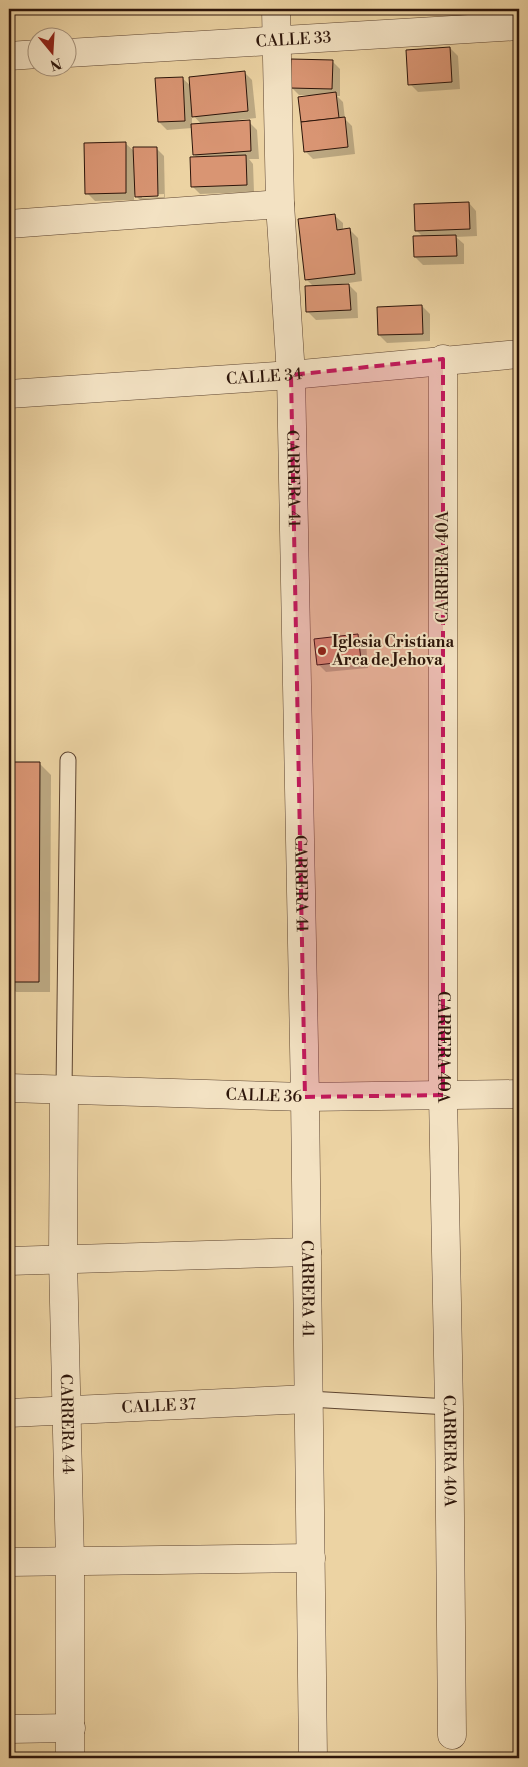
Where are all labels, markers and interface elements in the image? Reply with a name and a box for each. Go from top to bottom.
street label: CALLE 33 [255,27,332,52]
north arrow [28,28,78,78]
text: N [48,53,64,74]
street label: CALLE 34 [226,364,304,389]
street label: CARRERA 41 [282,430,304,527]
street label: CARRERA 40A [433,510,453,623]
place label: Iglesia Cristiana Arca de Jehova [331,632,454,670]
marker: Iglesia Cristiana Arca de Jehova [316,645,328,657]
street label: CARRERA 41 [290,835,312,932]
street label: CARRERA 40A [433,991,453,1104]
street label: CALLE 36 [225,1085,303,1107]
street label: CARRERA 41 [297,1240,318,1337]
street label: CARRERA 44 [56,1374,78,1475]
street label: CALLE 37 [121,1394,197,1418]
street label: CARRERA 40A [439,1395,460,1508]

